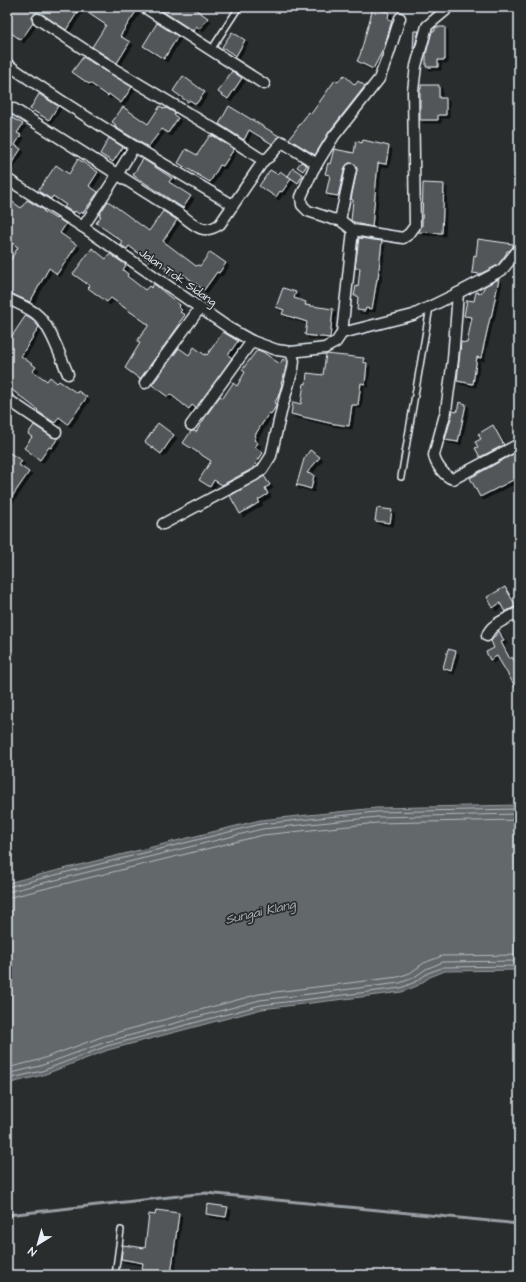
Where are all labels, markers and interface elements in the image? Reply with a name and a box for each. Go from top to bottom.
street label: Jalan Tok Sidang [135,244,220,311]
water label: Sungai Klang [223,895,299,930]
north arrow [18,1224,58,1264]
text: N [25,1243,40,1260]

